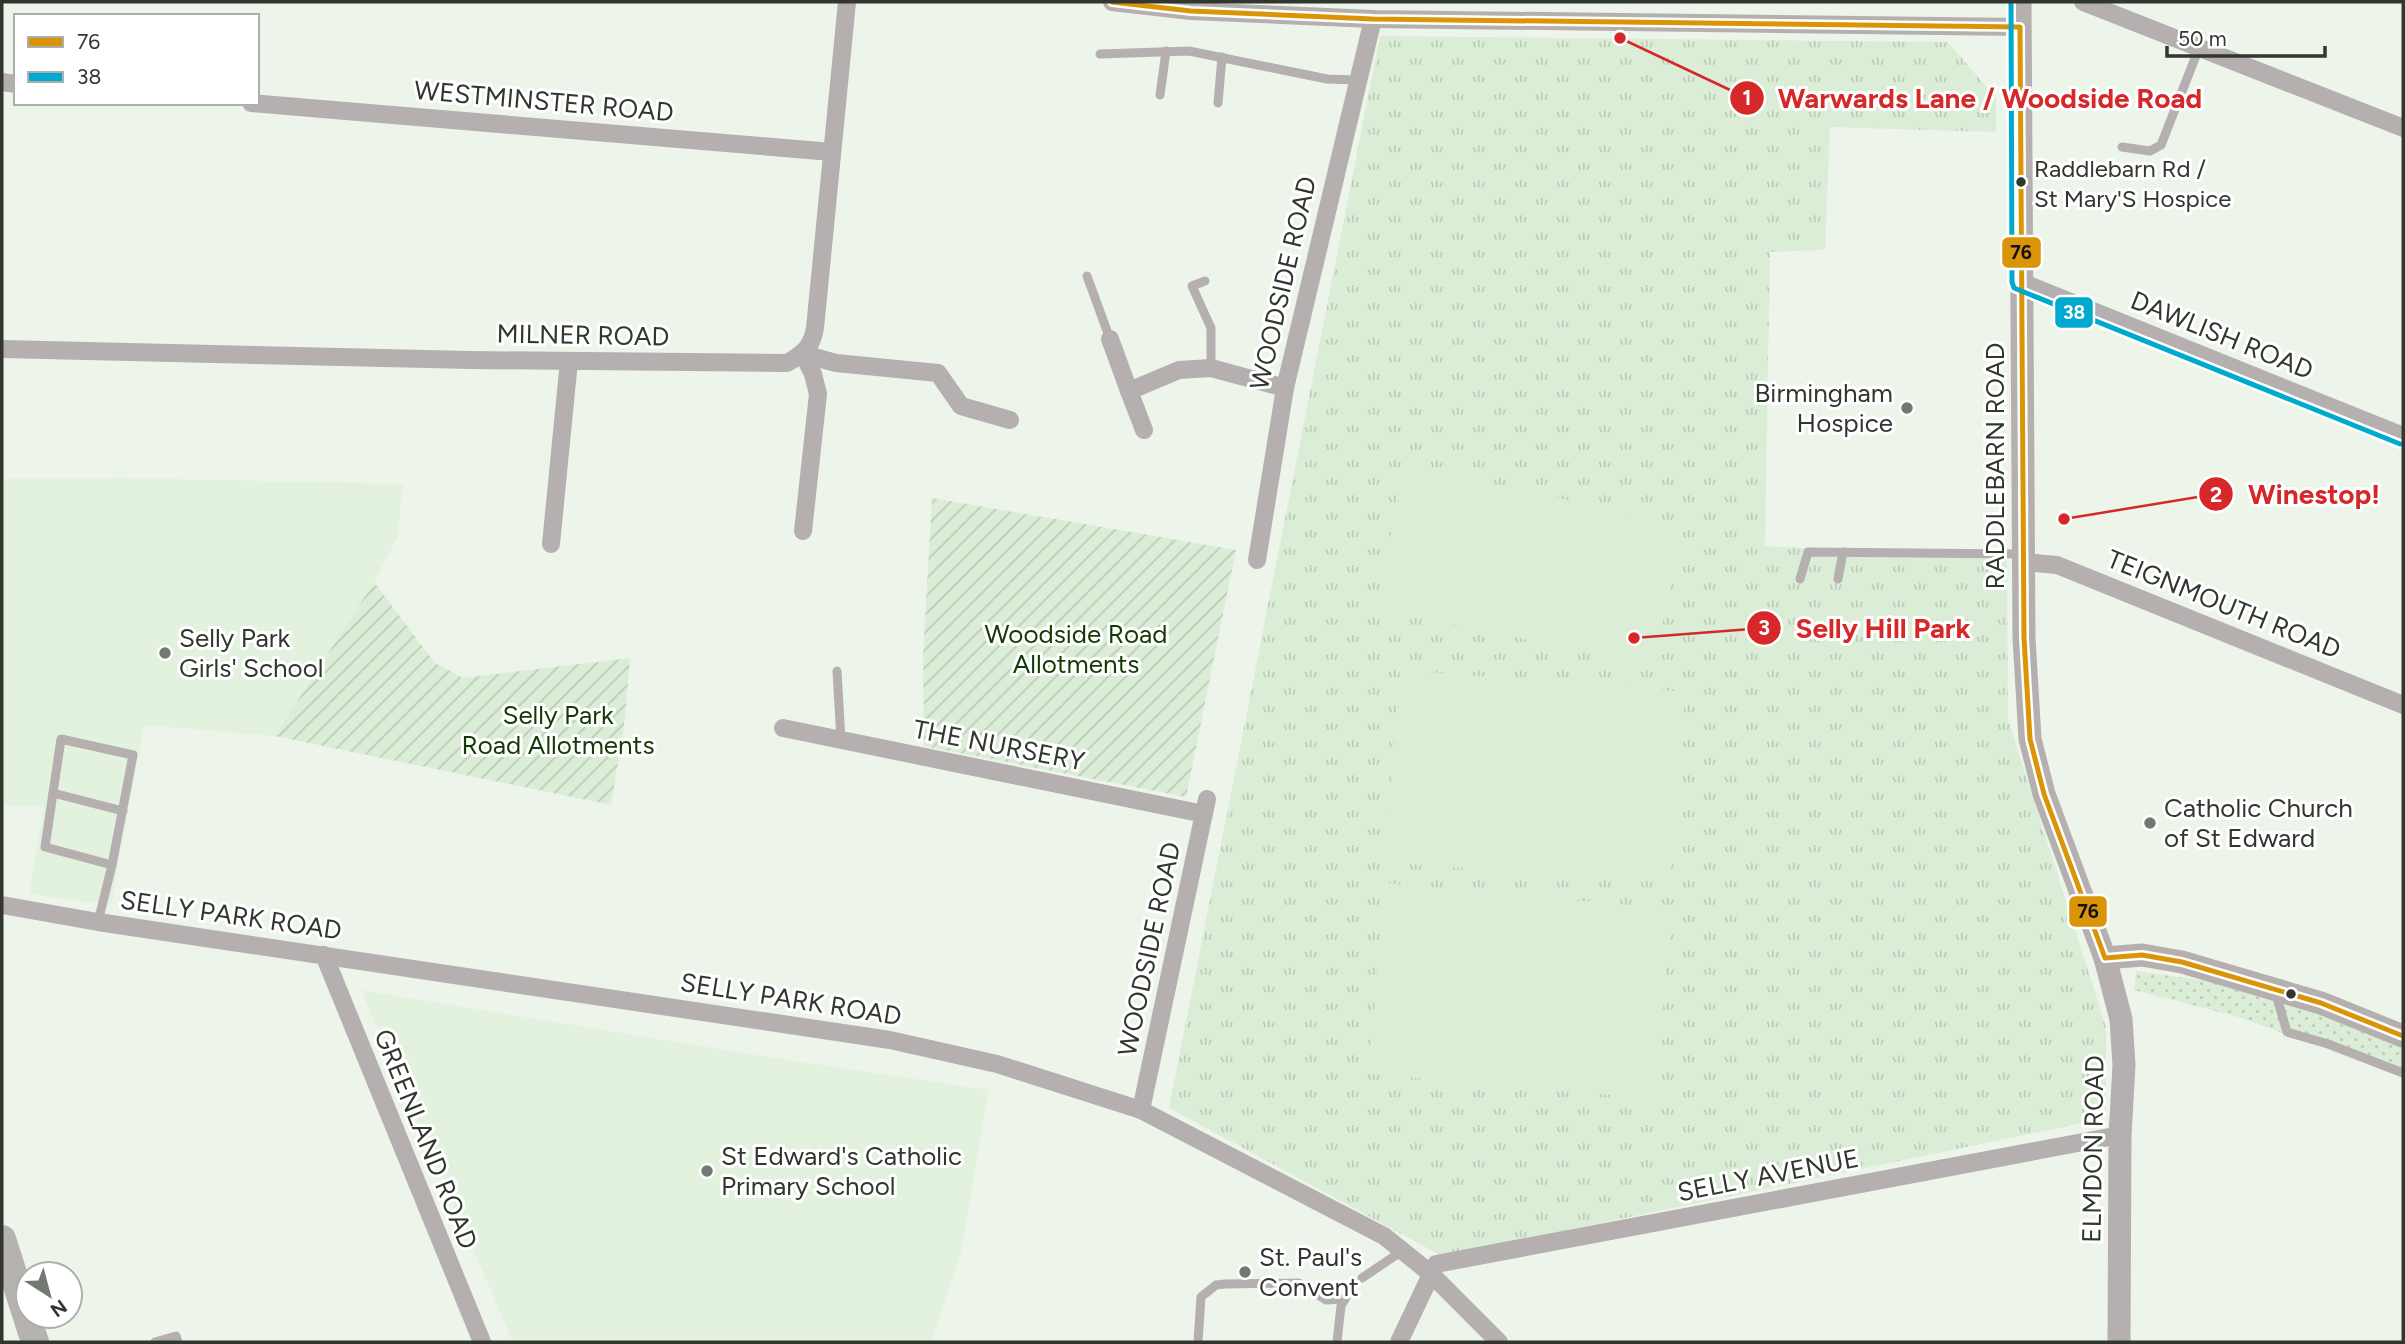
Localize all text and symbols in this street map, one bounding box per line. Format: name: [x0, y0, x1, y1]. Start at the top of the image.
legend: [14, 14, 259, 105]
scale bar: [2167, 14, 2324, 58]
text: 50 m: [2178, 26, 2227, 51]
text: 76: [77, 29, 100, 54]
text: 38: [77, 64, 101, 89]
callout: Warwards Lane / Woodside Road: [1729, 73, 2217, 122]
street label: WESTMINSTER ROAD: [413, 74, 675, 128]
text: Warwards Lane / Woodside Road: [1778, 81, 2202, 115]
text: 1: [1743, 85, 1751, 110]
place label: Raddlebarn Rd / St Mary'S Hospice: [2034, 154, 2231, 213]
street label: WOODSIDE ROAD: [1243, 173, 1323, 393]
marker: Raddlebarn Rd / St Mary'S Hospice: [2014, 175, 2028, 189]
line badge: 76: [2001, 236, 2042, 269]
text: 76: [2010, 241, 2032, 264]
street label: DAWLISH ROAD: [2126, 284, 2318, 386]
line badge: 38: [2054, 296, 2094, 329]
text: 38: [2063, 301, 2085, 324]
street label: MILNER ROAD: [496, 317, 670, 353]
street label: RADDLEBARN ROAD: [1979, 343, 2011, 589]
place label: Birmingham Hospice: [1754, 377, 1893, 439]
marker: Birmingham Hospice: [1899, 400, 1915, 416]
callout: Winestop!: [2199, 470, 2394, 519]
text: Winestop!: [2248, 477, 2380, 511]
text: 2: [2210, 482, 2222, 507]
street label: TEIGNMOUTH ROAD: [2102, 542, 2346, 666]
callout: Selly Hill Park: [1746, 604, 1984, 653]
text: Selly Hill Park: [1795, 611, 1971, 645]
text: 3: [1758, 615, 1770, 640]
park label: Woodside Road Allotments: [984, 618, 1168, 680]
place label: Selly Park Girls' School: [179, 622, 323, 684]
marker: Selly Park Girls' School: [157, 645, 173, 661]
park label: Selly Park Road Allotments: [462, 699, 655, 761]
street label: THE NURSERY: [911, 713, 1088, 777]
place label: Catholic Church of St Edward: [2164, 792, 2353, 854]
marker: Catholic Church of St Edward: [2142, 815, 2158, 831]
street label: WOODSIDE ROAD: [1111, 839, 1187, 1059]
street label: SELLY PARK ROAD: [118, 884, 344, 946]
line badge: 76: [2068, 895, 2108, 928]
text: 76: [2077, 900, 2099, 923]
street label: SELLY PARK ROAD: [678, 966, 904, 1032]
unlabelled marker: [2284, 987, 2298, 1001]
street label: GREENLAND ROAD: [367, 1024, 485, 1254]
street label: ELMDON ROAD: [2075, 1055, 2111, 1243]
place label: St Edward's Catholic Primary School: [721, 1140, 962, 1202]
street label: SELLY AVENUE: [1675, 1142, 1861, 1208]
marker: St Edward's Catholic Primary School: [699, 1163, 715, 1179]
place label: St. Paul's Convent: [1259, 1241, 1362, 1303]
north arrow: [14, 1260, 84, 1330]
marker: St. Paul's Convent: [1237, 1264, 1253, 1280]
text: N: [46, 1295, 71, 1322]

